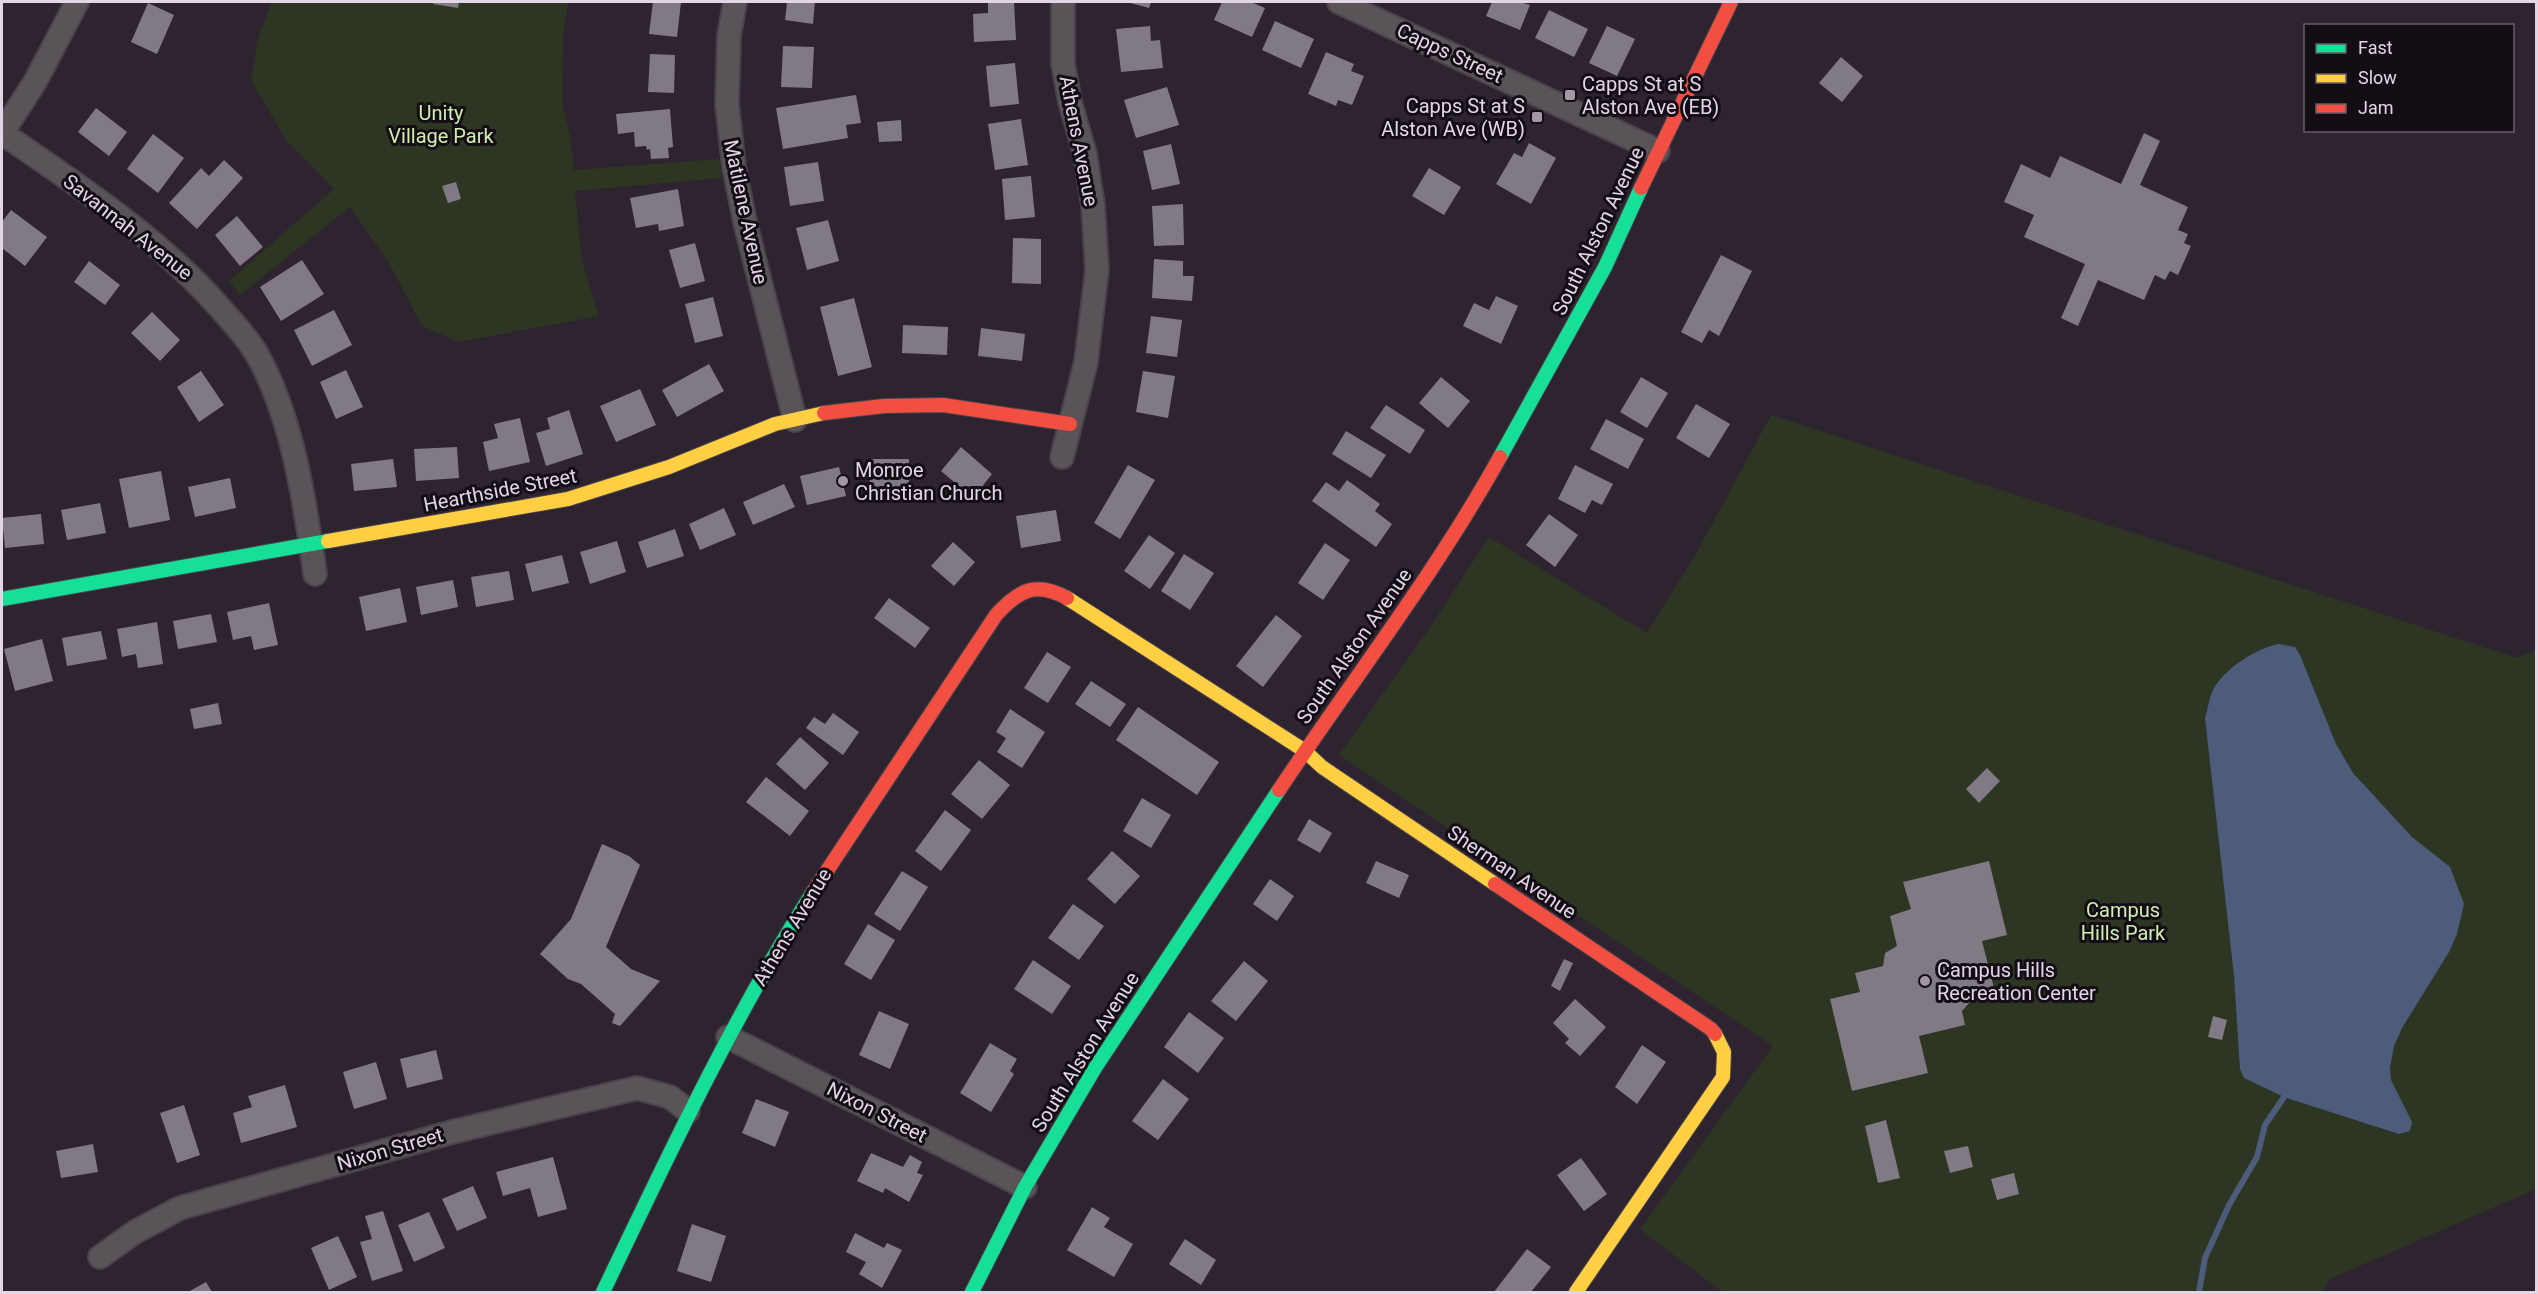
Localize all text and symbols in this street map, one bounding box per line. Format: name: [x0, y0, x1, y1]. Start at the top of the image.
street label: Capps Street: [1393, 18, 1507, 88]
legend: [2304, 24, 2514, 132]
text: Fast: [2358, 37, 2393, 58]
text: Slow: [2358, 67, 2397, 88]
place label: Capps St at S Alston Ave (EB): [1582, 72, 1719, 119]
street label: Athens Avenue: [1055, 74, 1103, 208]
marker: Capps St at S Alston Ave (EB): [1563, 88, 1577, 102]
place label: Capps St at S Alston Ave (WB): [1381, 94, 1525, 141]
text: Jam: [2358, 97, 2394, 118]
park label: Unity Village Park: [388, 101, 495, 148]
marker: Capps St at S Alston Ave (WB): [1530, 110, 1544, 124]
street label: Matilene Avenue: [719, 137, 773, 287]
street label: South Alston Avenue: [1547, 143, 1649, 319]
street label: Savannah Avenue: [59, 169, 197, 285]
place label: Monroe Christian Church: [855, 458, 1002, 505]
street label: Hearthside Street: [421, 463, 579, 517]
marker: Monroe Christian Church: [836, 474, 850, 488]
street label: South Alston Avenue: [1291, 564, 1417, 728]
street label: Sherman Avenue: [1443, 820, 1581, 924]
street label: Athens Avenue: [748, 864, 836, 990]
park label: Campus Hills Park: [2081, 898, 2166, 945]
place label: Campus Hills Recreation Center: [1937, 958, 2096, 1005]
street label: South Alston Avenue: [1026, 968, 1144, 1136]
marker: Campus Hills Recreation Center: [1918, 974, 1932, 988]
street label: Nixon Street: [823, 1077, 931, 1147]
street label: Nixon Street: [334, 1122, 446, 1176]

